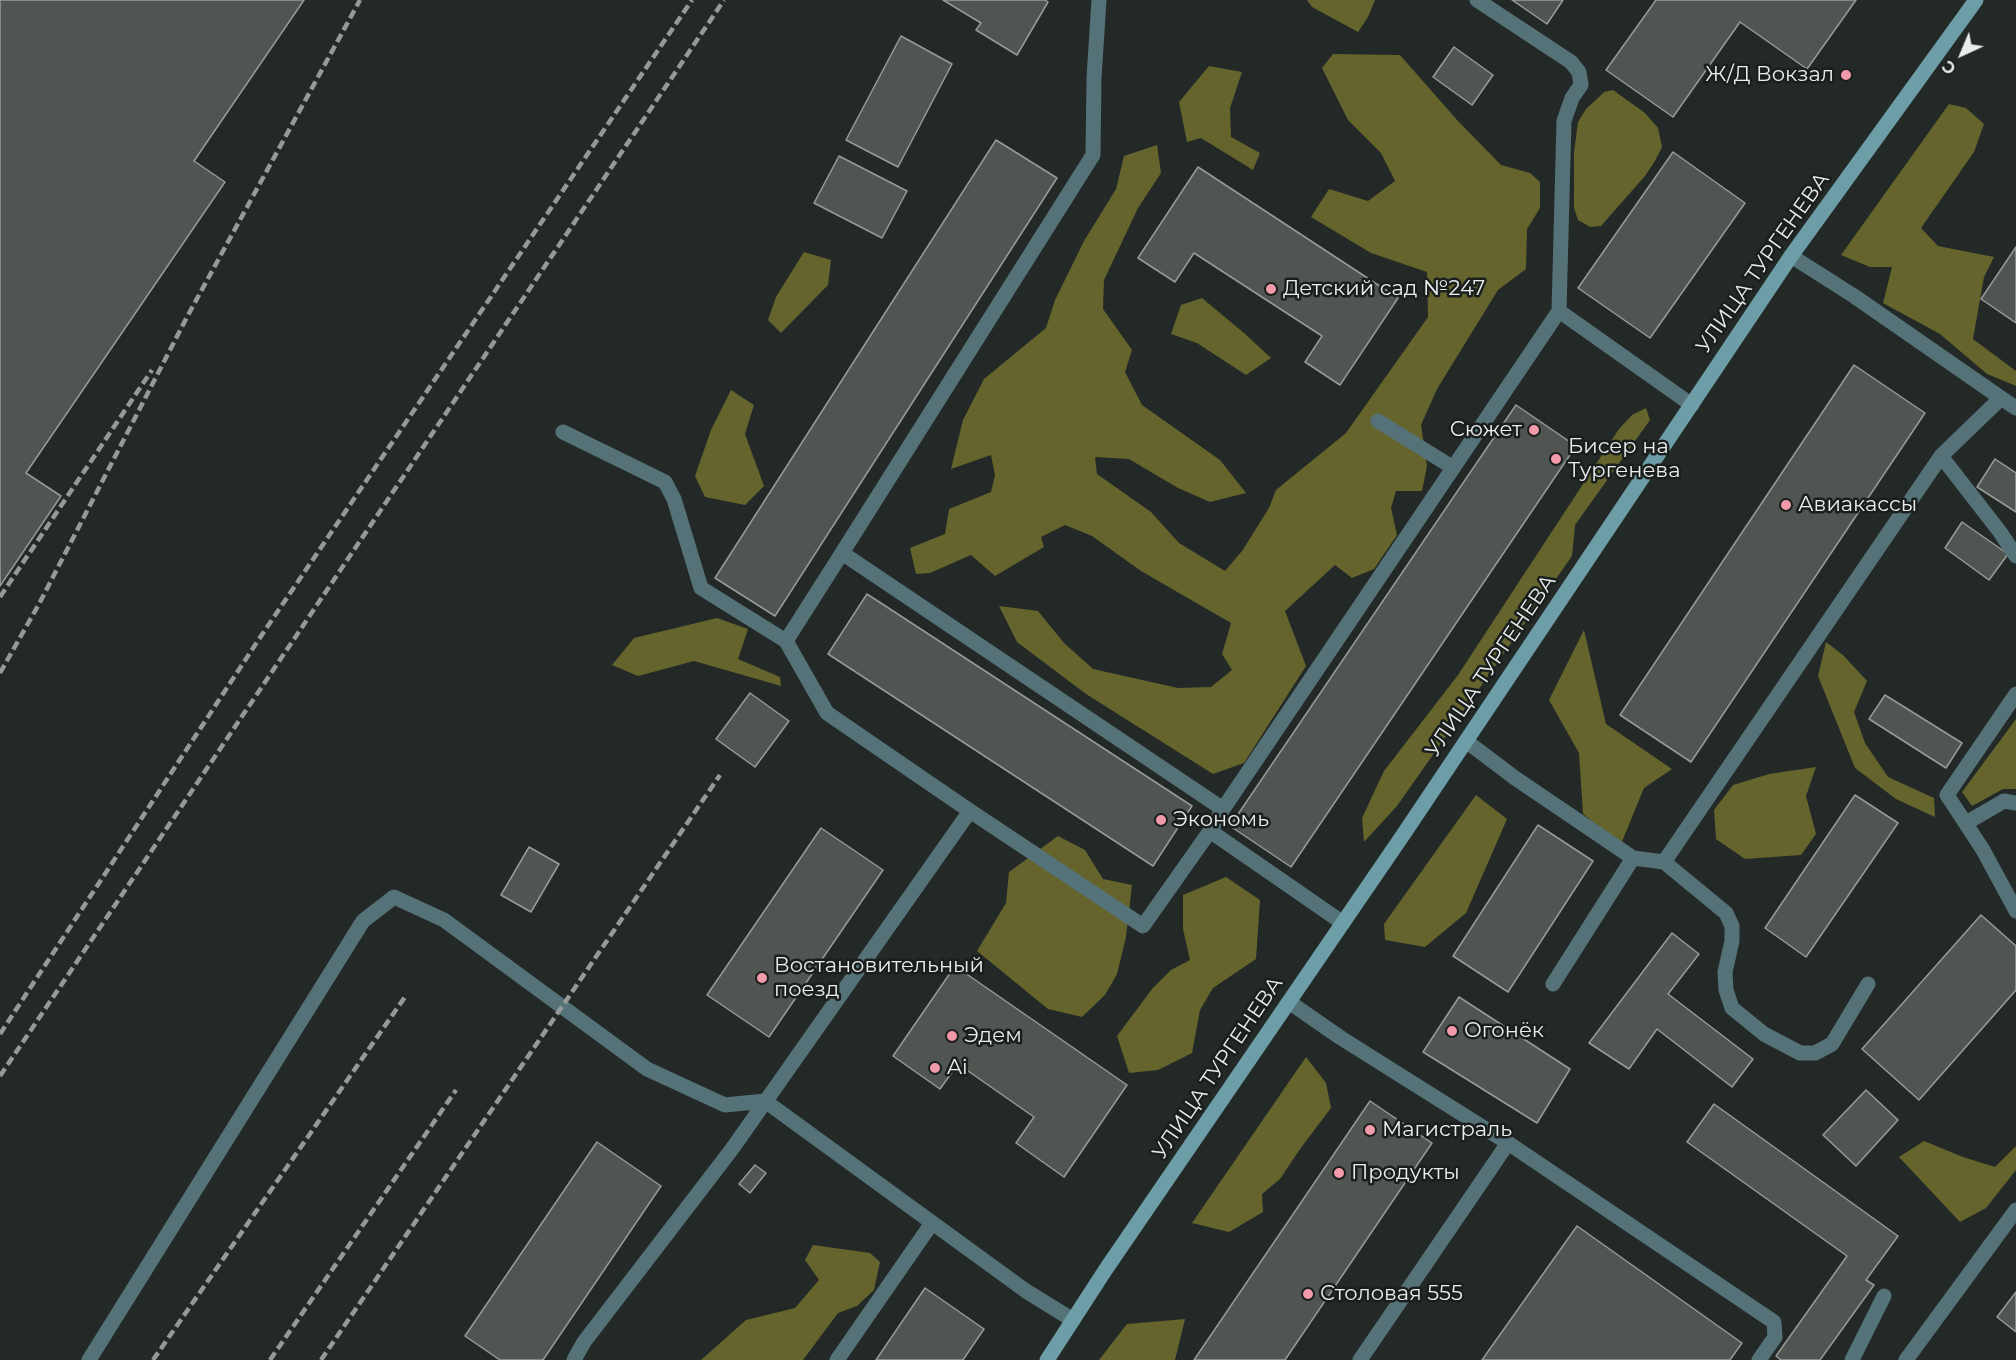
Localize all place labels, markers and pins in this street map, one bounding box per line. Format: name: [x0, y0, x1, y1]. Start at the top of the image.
place label: Ж/Д Вокзал: [1705, 62, 1834, 88]
marker: Ж/Д Вокзал: [1839, 68, 1853, 82]
place label: Детский сад №247: [1283, 276, 1485, 302]
marker: Детский сад №247: [1264, 282, 1278, 296]
place label: Сюжет: [1450, 417, 1522, 443]
marker: Сюжет: [1527, 423, 1541, 437]
place label: Бисер на Тургенева: [1568, 434, 1680, 484]
marker: Бисер на Тургенева: [1549, 452, 1563, 466]
place label: Авиакассы: [1798, 492, 1917, 518]
marker: Авиакассы: [1779, 498, 1793, 512]
place label: Экономь: [1173, 807, 1269, 833]
marker: Экономь: [1154, 813, 1168, 827]
place label: Востановительный поезд: [774, 953, 984, 1003]
marker: Востановительный поезд: [755, 971, 769, 985]
place label: Огонёк: [1464, 1018, 1544, 1044]
place label: Эдем: [964, 1023, 1022, 1049]
marker: Огонёк: [1445, 1024, 1459, 1038]
marker: Эдем: [945, 1029, 959, 1043]
place label: Ai: [947, 1055, 968, 1081]
marker: Ai: [928, 1061, 942, 1075]
place label: Магистраль: [1382, 1117, 1512, 1143]
marker: Магистраль: [1363, 1123, 1377, 1137]
place label: Продукты: [1351, 1160, 1460, 1186]
marker: Продукты: [1332, 1166, 1346, 1180]
place label: Столовая 555: [1320, 1281, 1463, 1307]
marker: Столовая 555: [1301, 1287, 1315, 1301]

